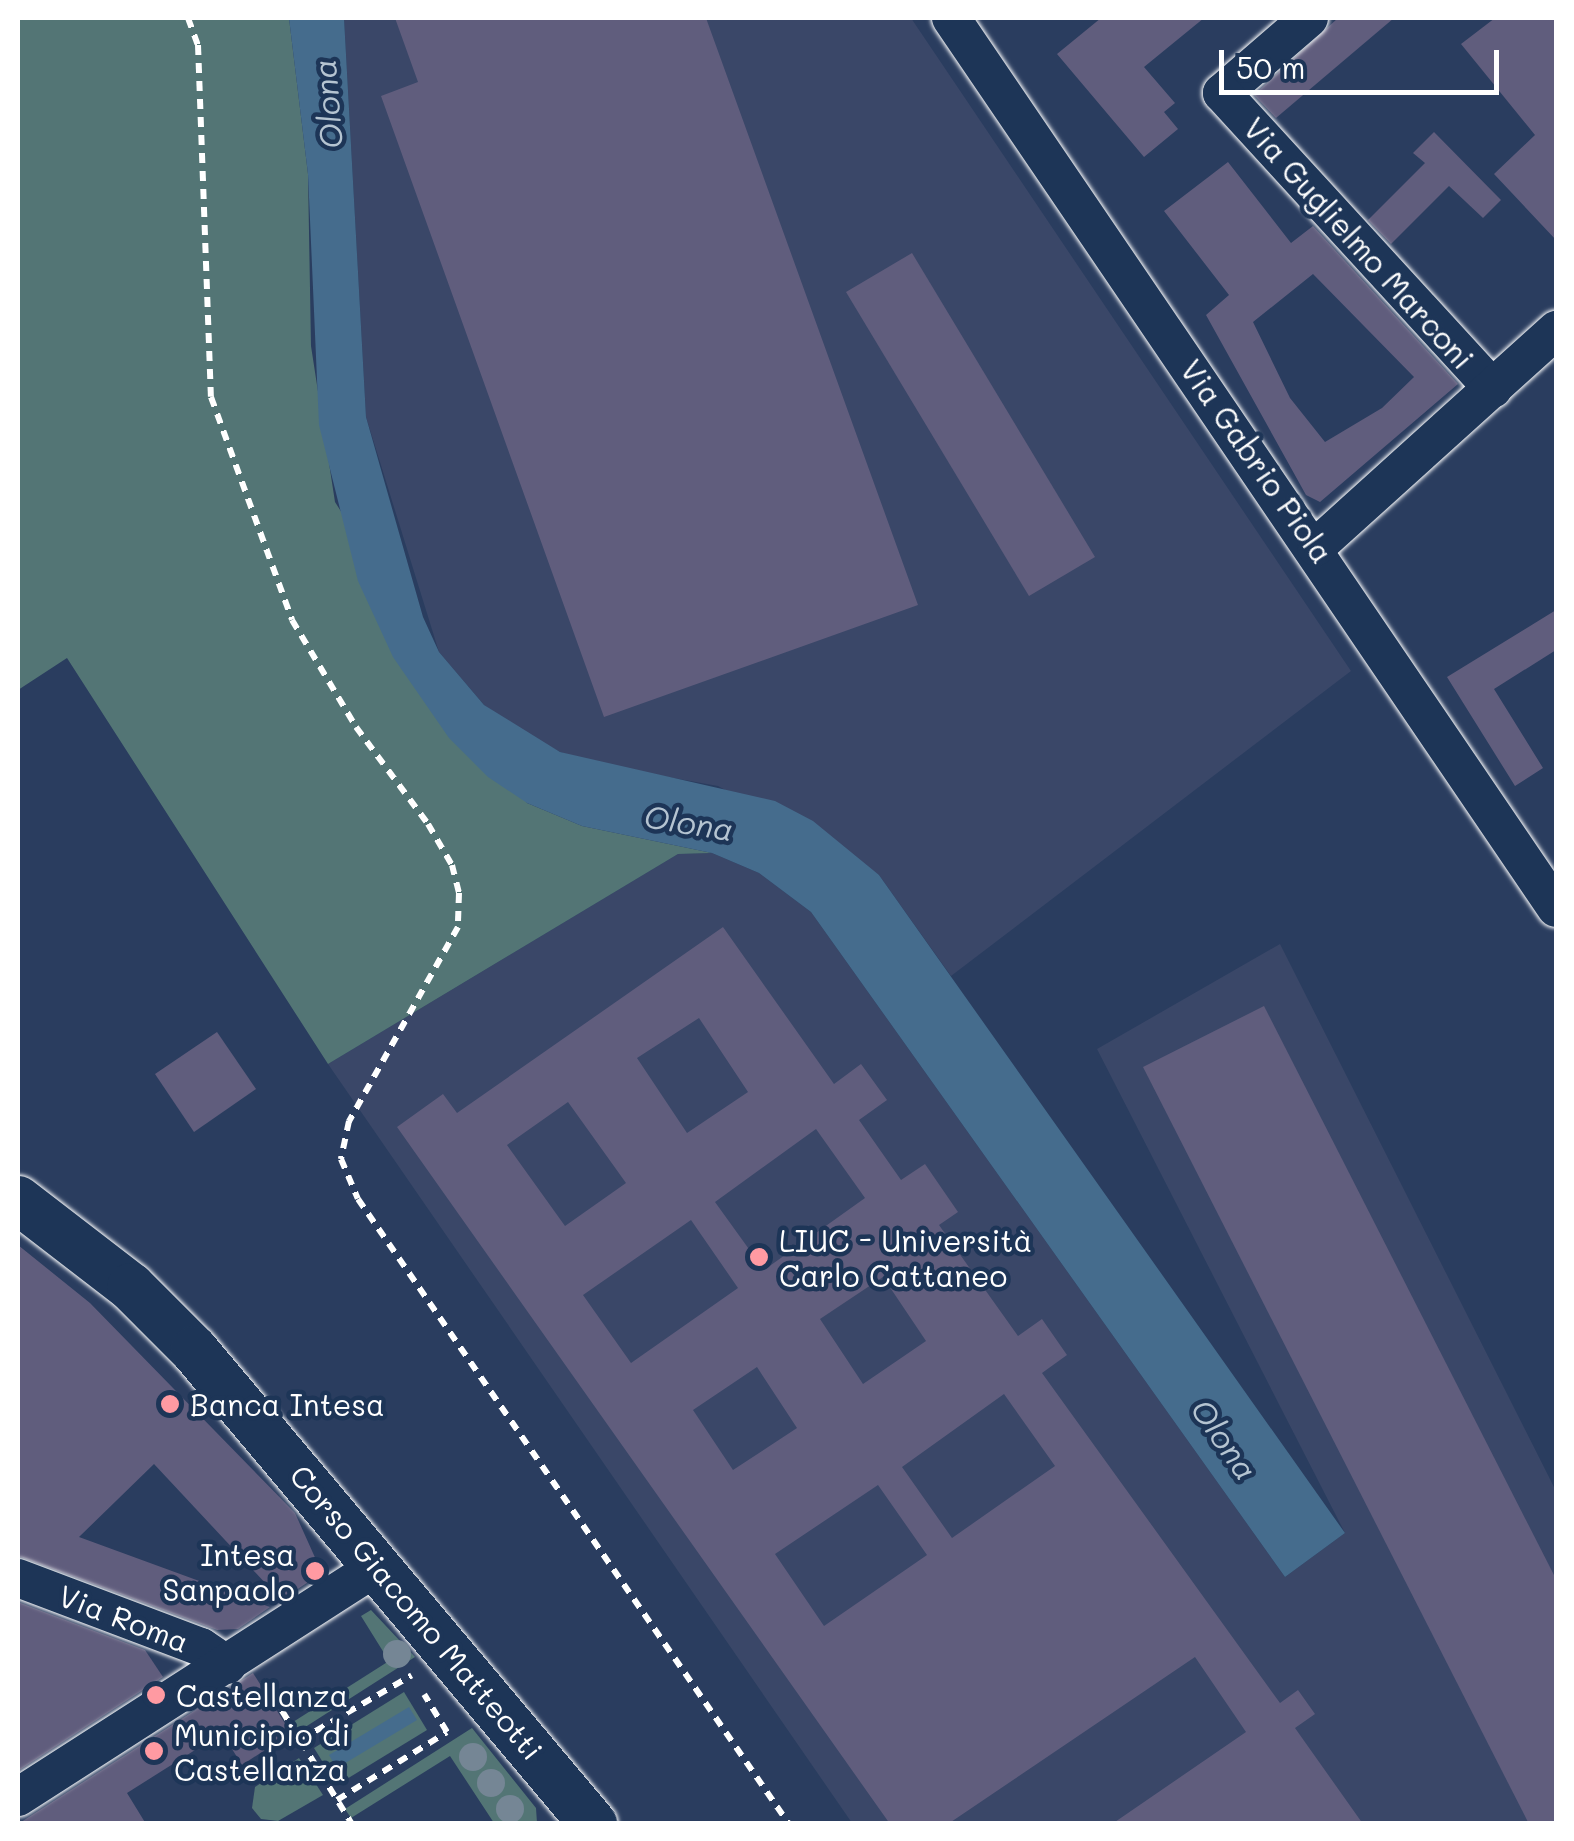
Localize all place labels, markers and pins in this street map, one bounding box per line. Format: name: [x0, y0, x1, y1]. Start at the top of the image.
place label: LIUC - Università Carlo Cattaneo: [779, 1222, 1032, 1292]
marker: LIUC - Università Carlo Cattaneo: [748, 1246, 770, 1268]
place label: Banca Intesa: [190, 1386, 385, 1422]
marker: Banca Intesa: [159, 1393, 181, 1415]
place label: Intesa Sanpaolo: [162, 1536, 295, 1606]
marker: Intesa Sanpaolo: [304, 1560, 326, 1582]
place label: Castellanza: [176, 1677, 348, 1713]
marker: Castellanza: [145, 1684, 167, 1706]
place label: Municipio di Castellanza: [174, 1716, 350, 1786]
marker: Municipio di Castellanza: [143, 1740, 165, 1762]

